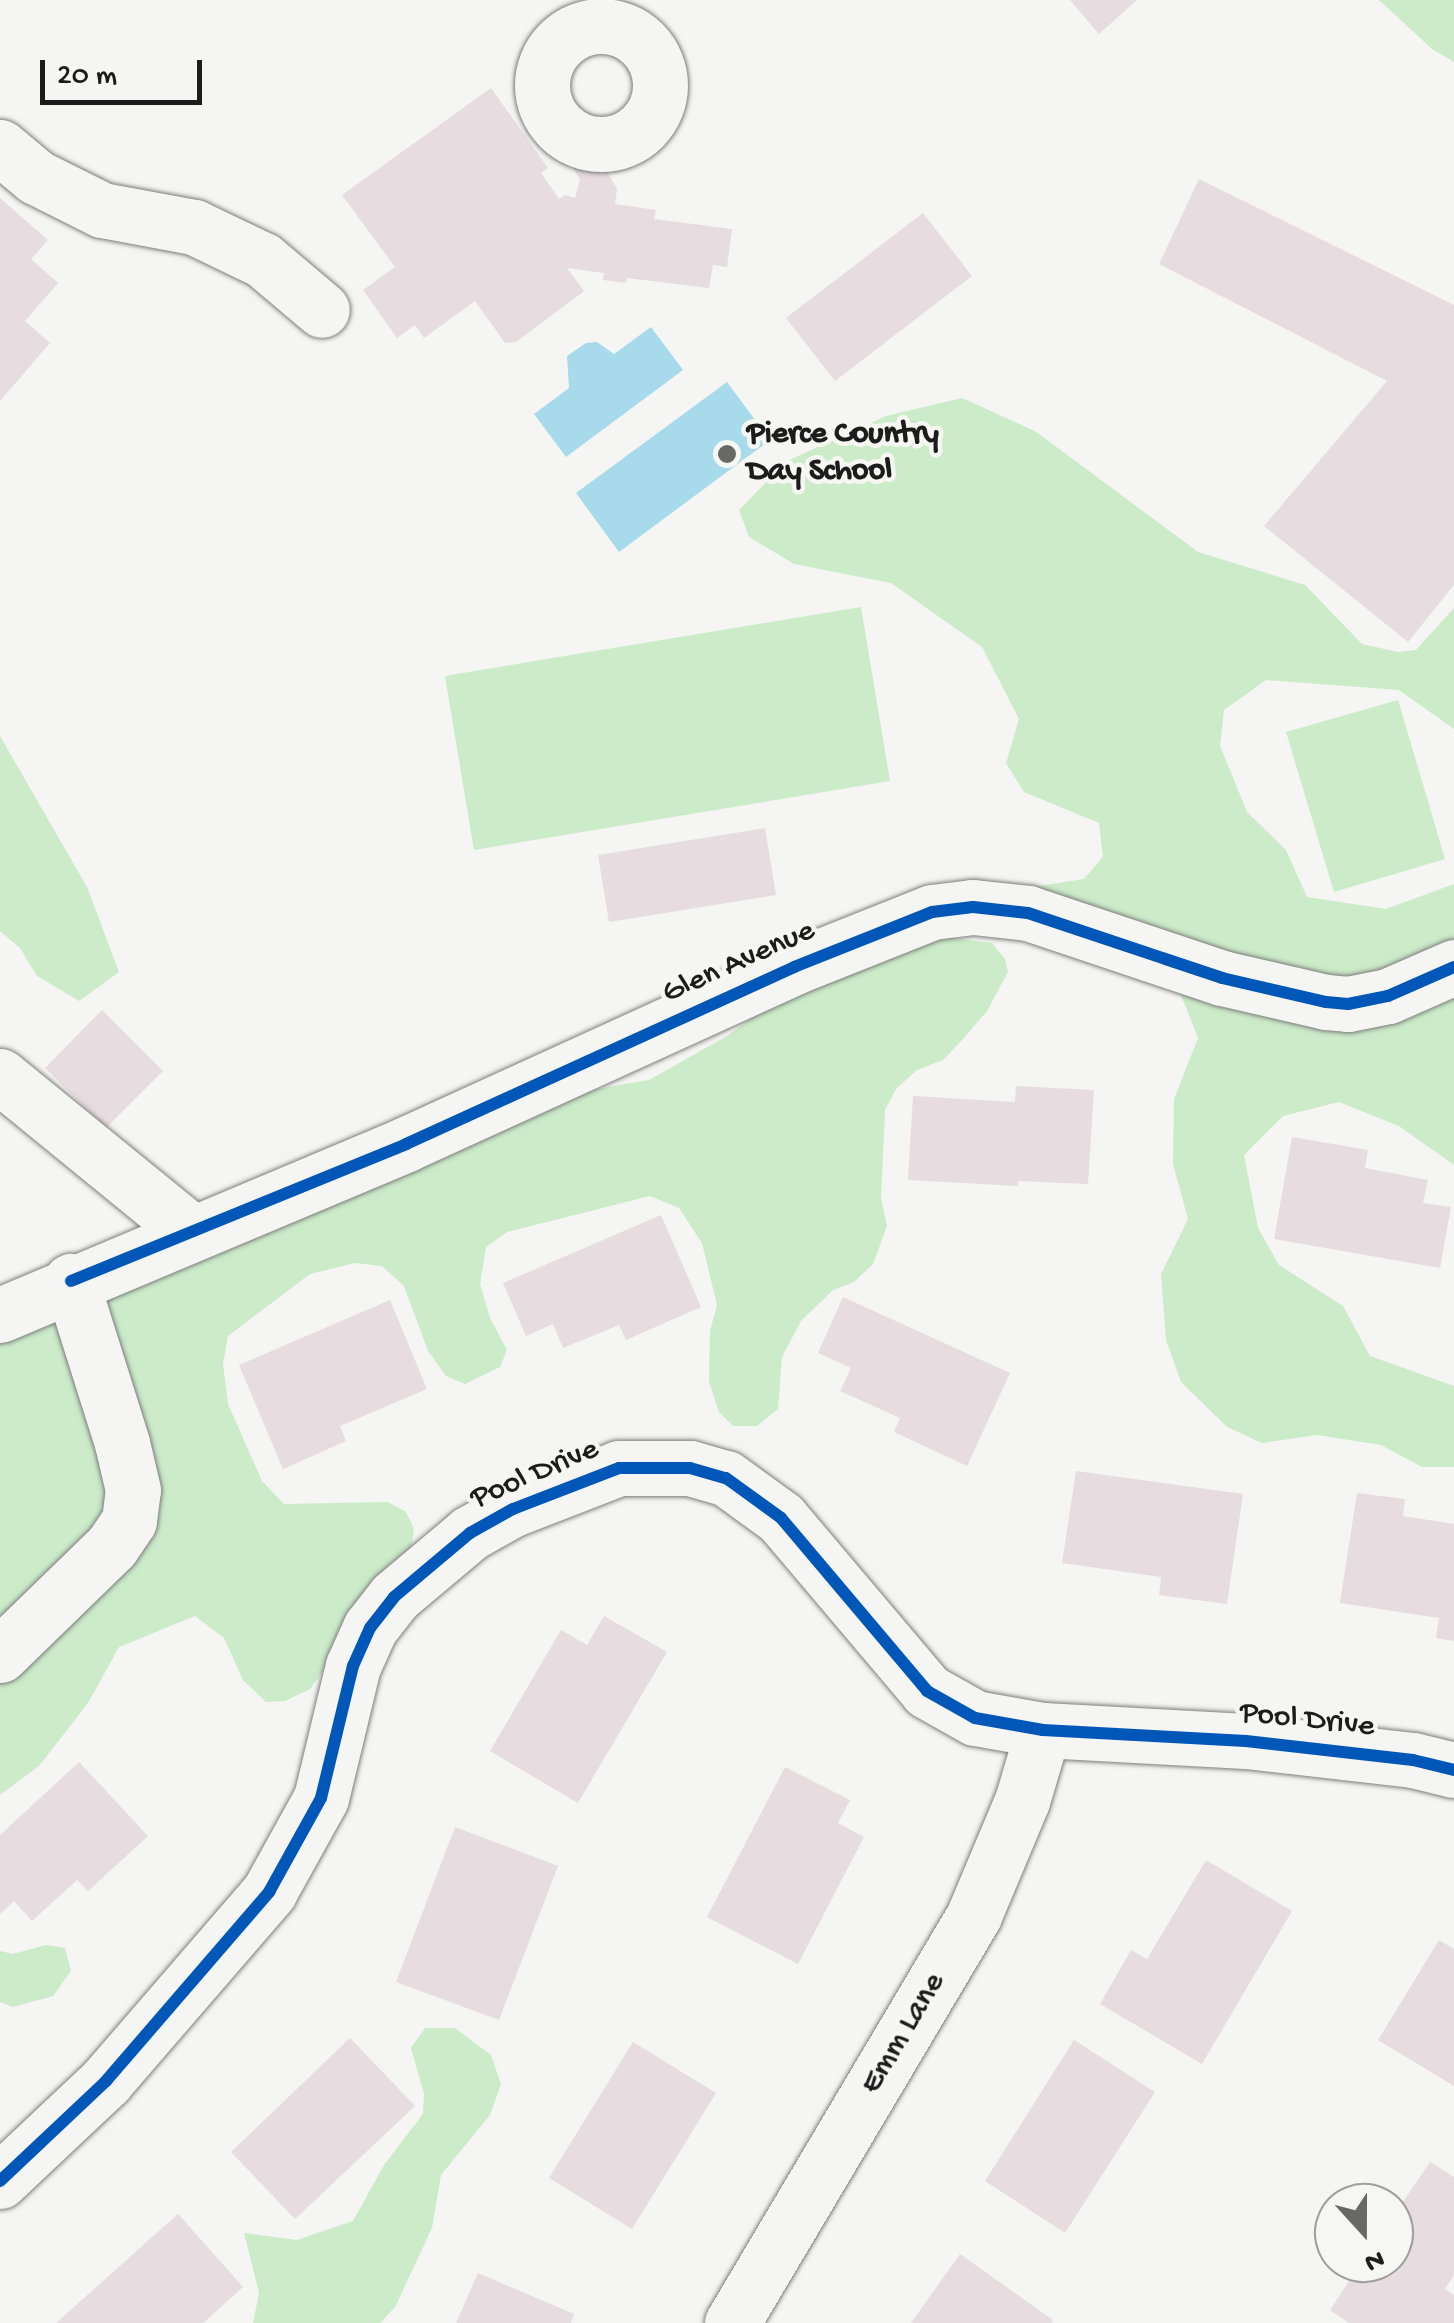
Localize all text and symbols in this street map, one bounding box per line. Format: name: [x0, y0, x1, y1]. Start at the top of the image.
scale bar: [45, 40, 208, 102]
text: 20 m: [57, 60, 117, 95]
place label: Pierce Country Day School: [747, 417, 939, 492]
marker: Pierce Country Day School: [716, 443, 738, 465]
street label: Glen Avenue: [657, 912, 821, 1014]
street label: Pool Drive: [465, 1431, 605, 1519]
street label: Pool Drive: [1238, 1695, 1376, 1747]
street label: Emm Lane: [853, 1967, 955, 2101]
north arrow: [1314, 2183, 1414, 2283]
text: N: [1360, 2241, 1389, 2278]

